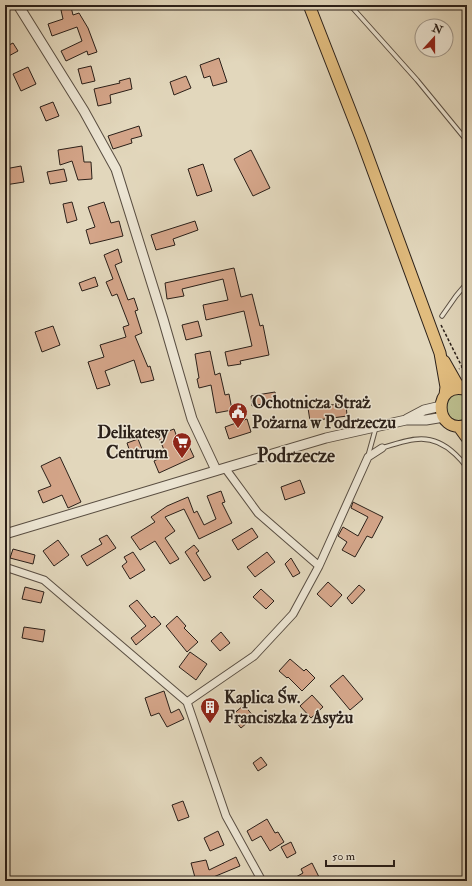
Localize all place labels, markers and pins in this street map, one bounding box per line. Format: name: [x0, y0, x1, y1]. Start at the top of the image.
place label: Ochotnicza Straż Pożarna w Podrzeczu: [252, 392, 396, 433]
public building icon: Ochotnicza Straż Pożarna w Podrzeczu: [227, 401, 249, 429]
place label: Delikatesy Centrum: [97, 422, 169, 463]
supermarket icon: Delikatesy Centrum: [171, 431, 193, 459]
place label: Kaplica Św. Franciszka z Asyżu: [224, 685, 353, 729]
building icon: Kaplica Św. Franciszka z Asyżu: [199, 696, 221, 724]

